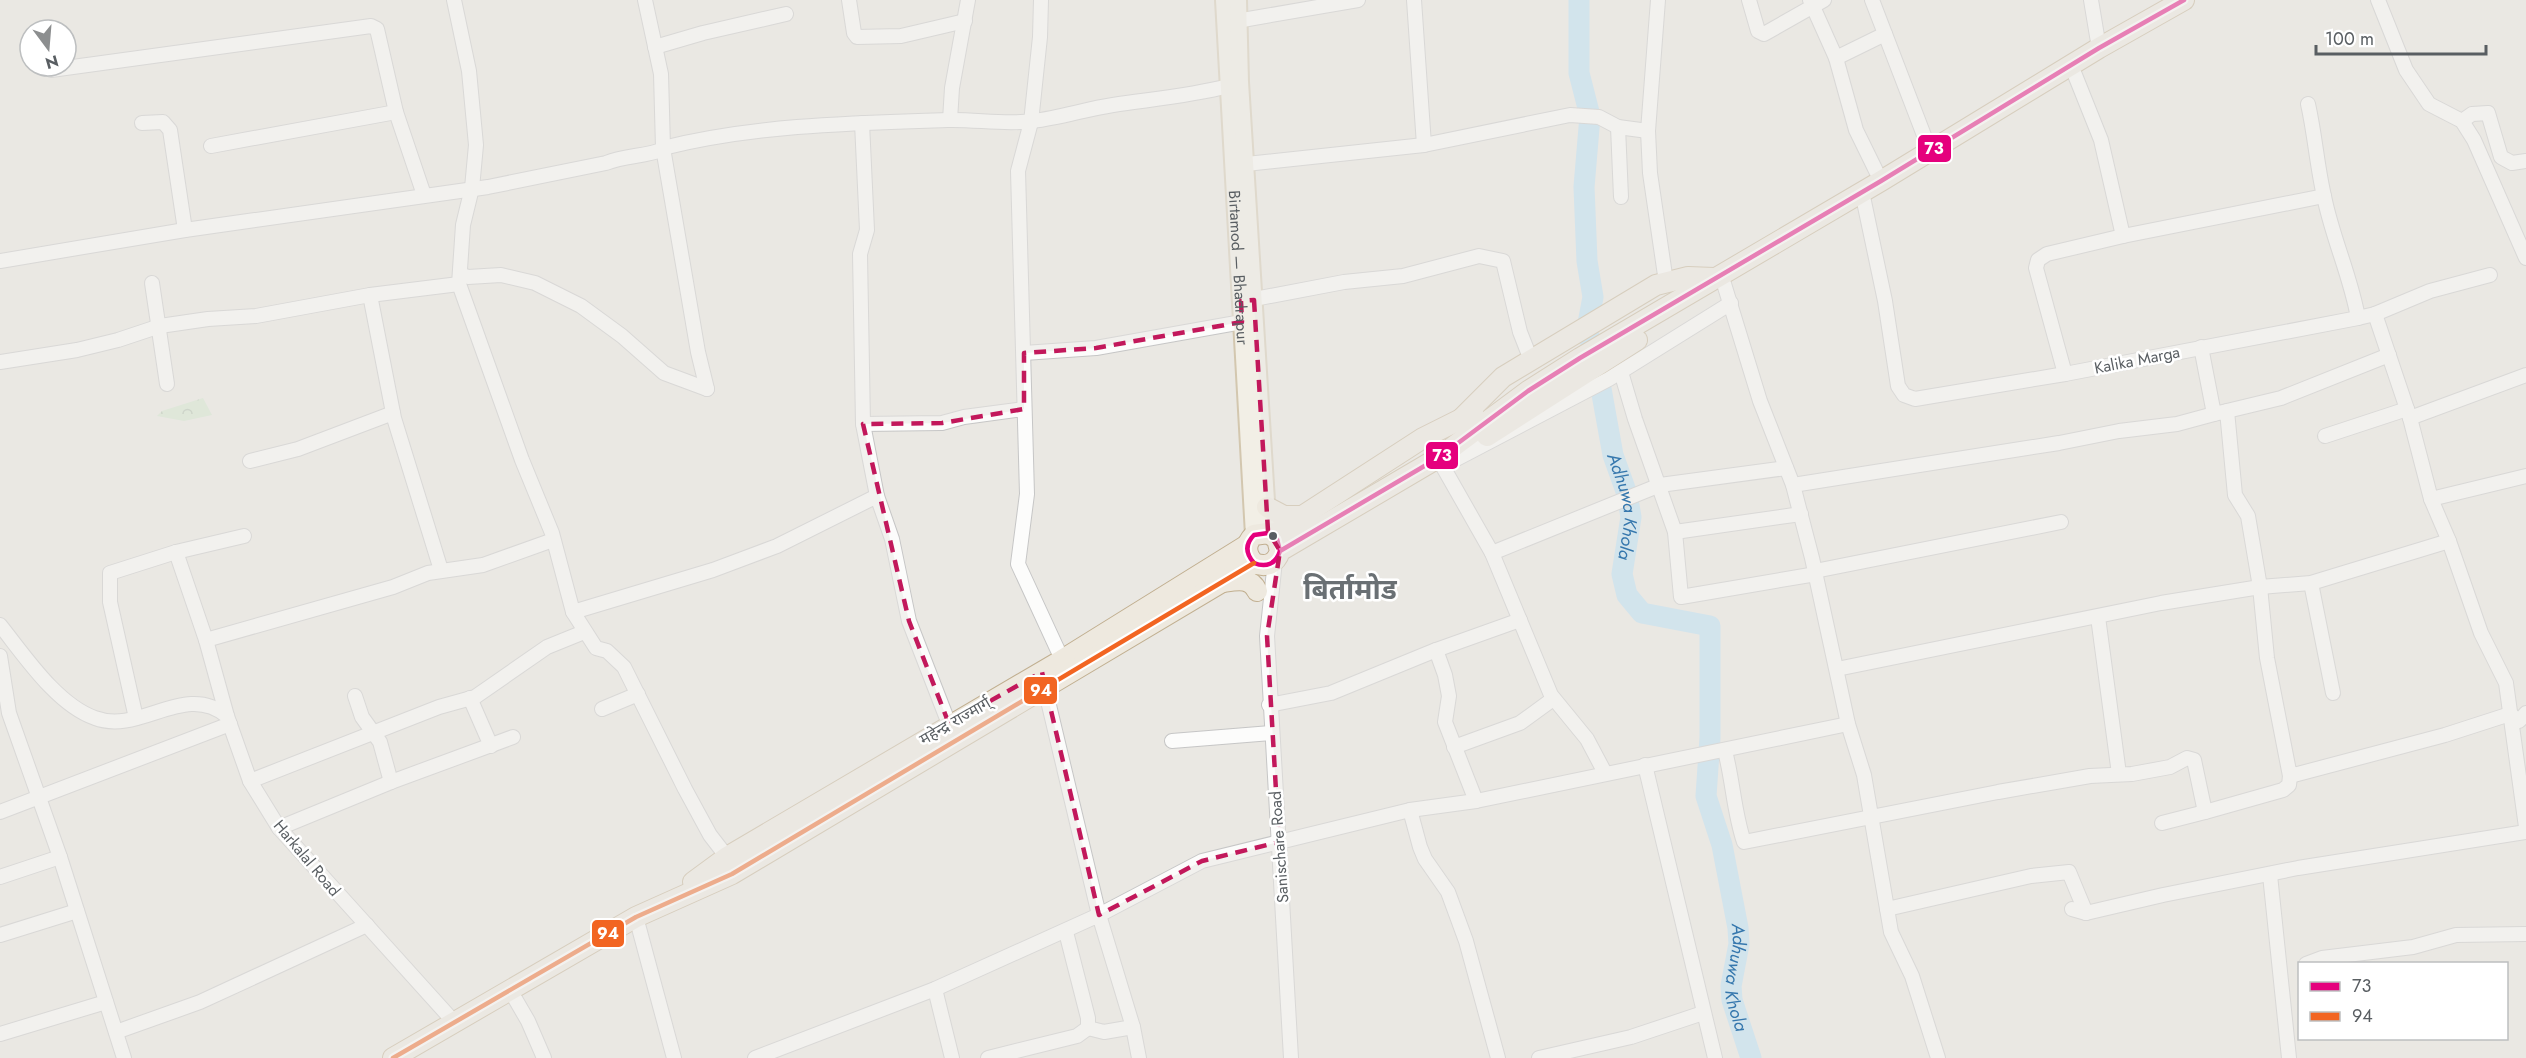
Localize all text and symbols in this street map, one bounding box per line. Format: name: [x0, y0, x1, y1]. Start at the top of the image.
north arrow: [18, 18, 78, 78]
scale bar: [2316, 18, 2486, 56]
text: 100 m: [2325, 26, 2374, 52]
text: N: [43, 49, 61, 75]
line badge: 73: [1917, 134, 1952, 163]
text: 73: [1924, 137, 1944, 160]
street label: Birtamod — Bhadrapur: [1223, 190, 1255, 346]
street label: Kalika Marga: [2092, 340, 2182, 380]
line badge: 73: [1425, 441, 1459, 470]
text: 73: [1432, 444, 1452, 467]
water label: Adhuwa Khola: [1600, 448, 1644, 562]
unlabelled marker: [1267, 530, 1279, 542]
district label: बिर्तामोड: [1303, 569, 1398, 610]
line badge: 94: [1023, 676, 1058, 705]
text: 94: [1030, 679, 1052, 702]
street label: महेन्द्र राज्मार्ग्: [915, 690, 997, 751]
street label: Sanischare Road: [1264, 790, 1294, 904]
street label: Harkalal Road: [268, 815, 346, 901]
line badge: 94: [591, 919, 625, 948]
text: 94: [597, 922, 619, 945]
water label: Adhuwa Khola: [1718, 922, 1755, 1035]
legend: [2298, 962, 2508, 1040]
text: 73: [2352, 973, 2371, 999]
text: 94: [2352, 1003, 2373, 1029]

